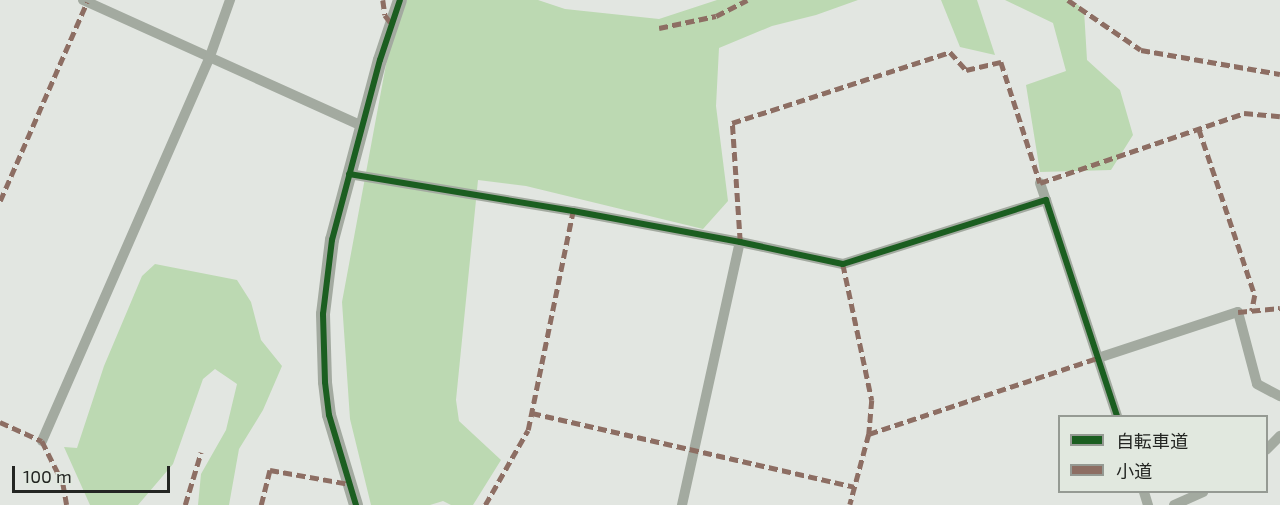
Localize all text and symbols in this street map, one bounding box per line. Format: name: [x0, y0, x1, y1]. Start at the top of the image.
legend: [1058, 415, 1268, 493]
text: 自転車道: [1116, 430, 1188, 452]
scale bar: [15, 454, 172, 492]
text: 小道: [1116, 460, 1152, 482]
text: 100 m: [23, 465, 72, 487]

